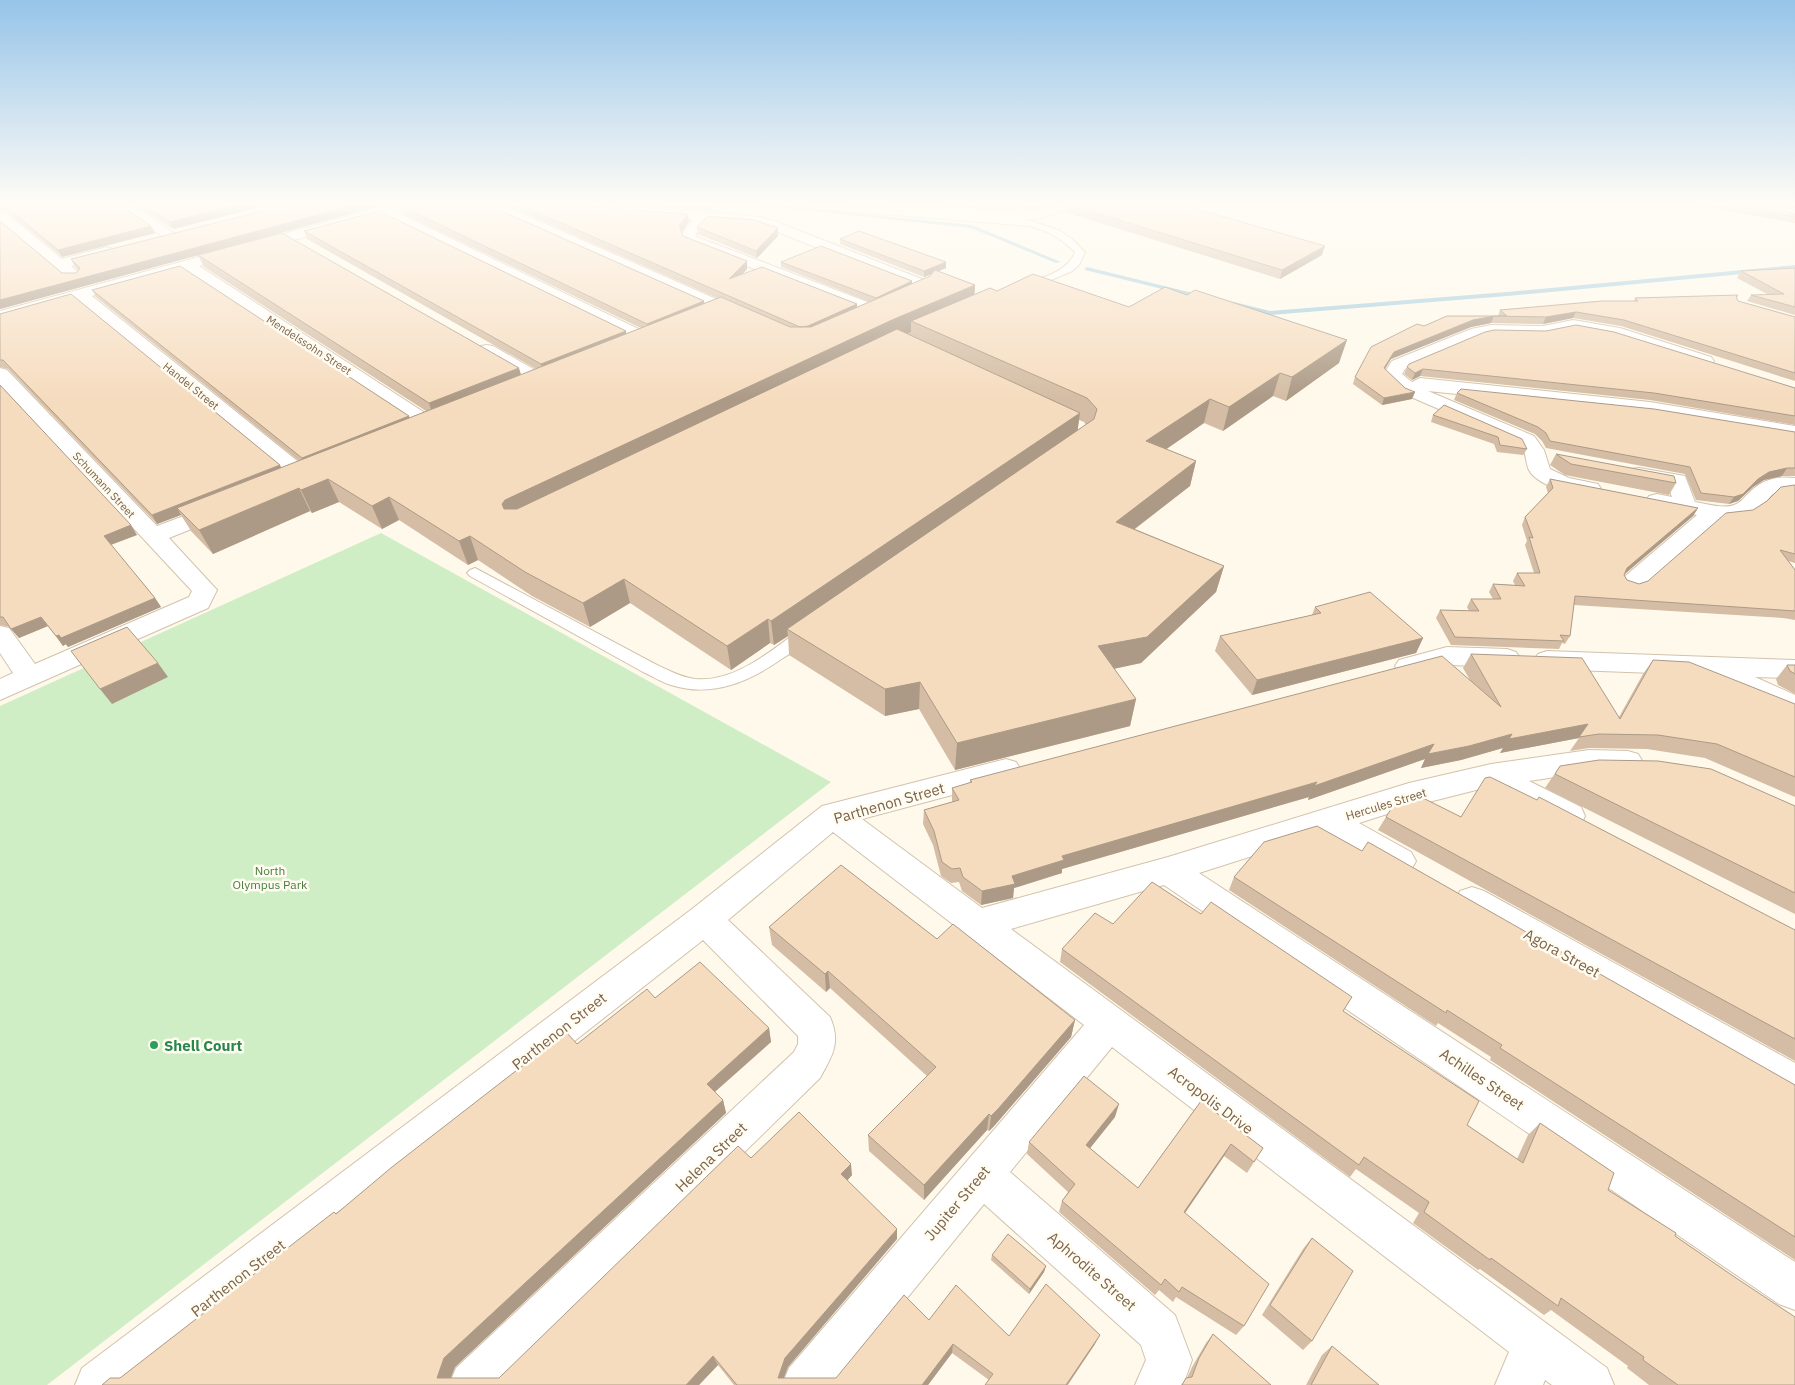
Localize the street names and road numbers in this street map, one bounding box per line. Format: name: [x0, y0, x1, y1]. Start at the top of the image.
street label: Mendelssohn Street: [264, 312, 354, 378]
street label: Handel Street: [160, 359, 222, 413]
street label: Schumann Street: [70, 449, 138, 521]
street label: Parthenon Street: [831, 778, 947, 828]
street label: Hercules Street: [1344, 785, 1428, 823]
street label: Agora Street: [1521, 924, 1603, 982]
street label: Parthenon Street: [508, 988, 610, 1074]
street label: Achilles Street: [1436, 1044, 1528, 1114]
street label: Acropolis Drive: [1165, 1062, 1257, 1138]
street label: Helena Street: [671, 1118, 751, 1196]
street label: Jupiter Street: [920, 1162, 994, 1244]
street label: Aphrodite Street: [1044, 1227, 1140, 1315]
street label: Parthenon Street: [187, 1235, 289, 1321]

